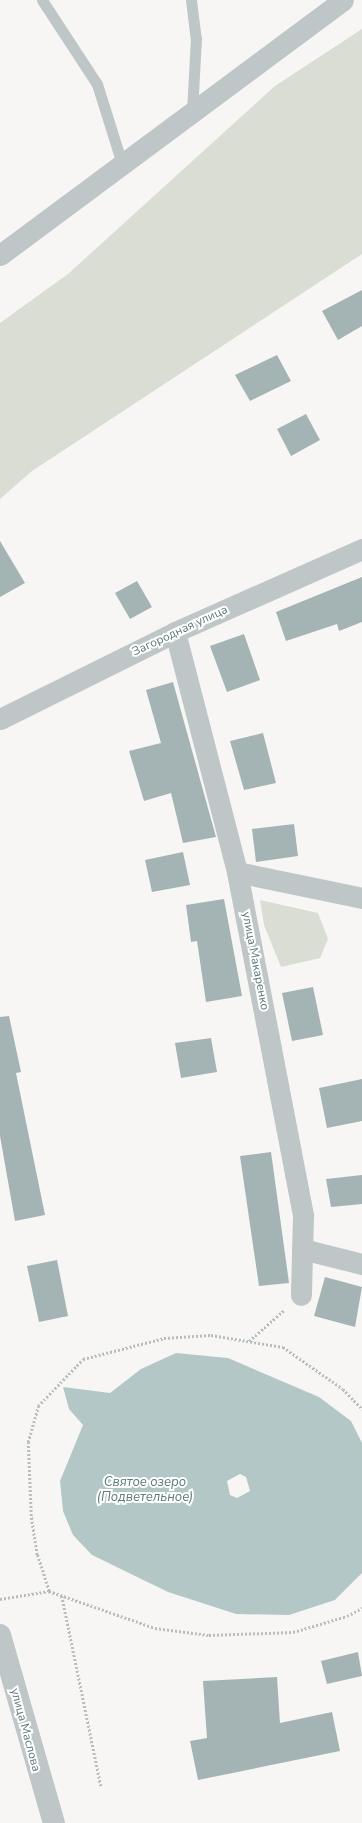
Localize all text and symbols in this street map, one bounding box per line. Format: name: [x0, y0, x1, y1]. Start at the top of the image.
street label: Загородная улица: [130, 603, 230, 659]
street label: улица Макаренко: [238, 911, 272, 1011]
water label: Святое озеро (Подветельное): [97, 1475, 193, 1506]
street label: улица Маслова: [7, 1687, 43, 1773]

